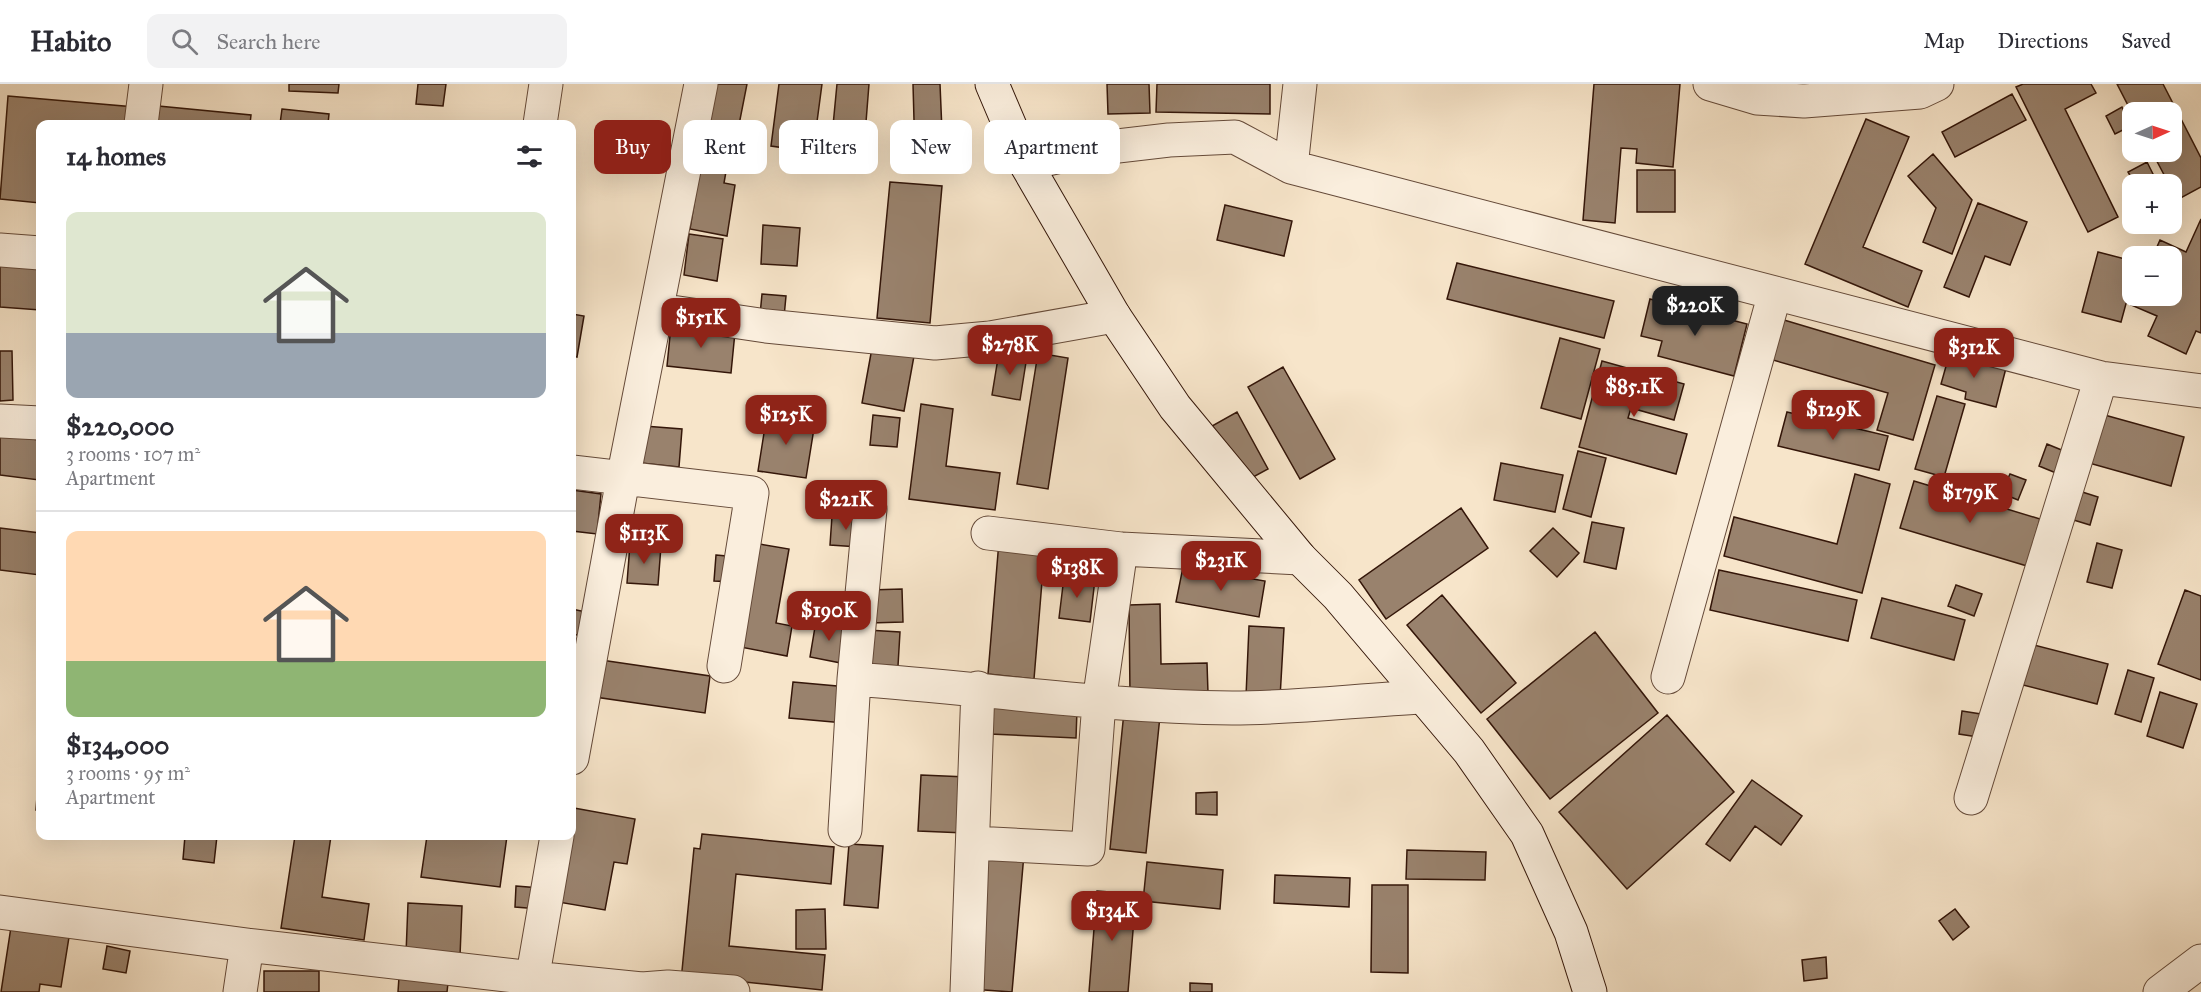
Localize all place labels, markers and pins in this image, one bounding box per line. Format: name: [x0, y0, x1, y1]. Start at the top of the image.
pin: $220K: [1653, 286, 1737, 337]
pin: $151K: [659, 298, 743, 349]
pin: $278K: [968, 325, 1052, 376]
pin: $312K: [1932, 328, 2016, 379]
pin: $85.1K: [1585, 367, 1683, 418]
pin: $129K: [1791, 390, 1875, 441]
pin: $125K: [744, 395, 828, 446]
pin: $179K: [1928, 473, 2012, 524]
pin: $221K: [804, 480, 888, 531]
pin: $113K: [602, 514, 686, 565]
pin: $231K: [1179, 541, 1263, 592]
pin: $138K: [1035, 548, 1119, 599]
pin: $190K: [787, 591, 871, 642]
pin: $134K: [1070, 891, 1154, 942]

